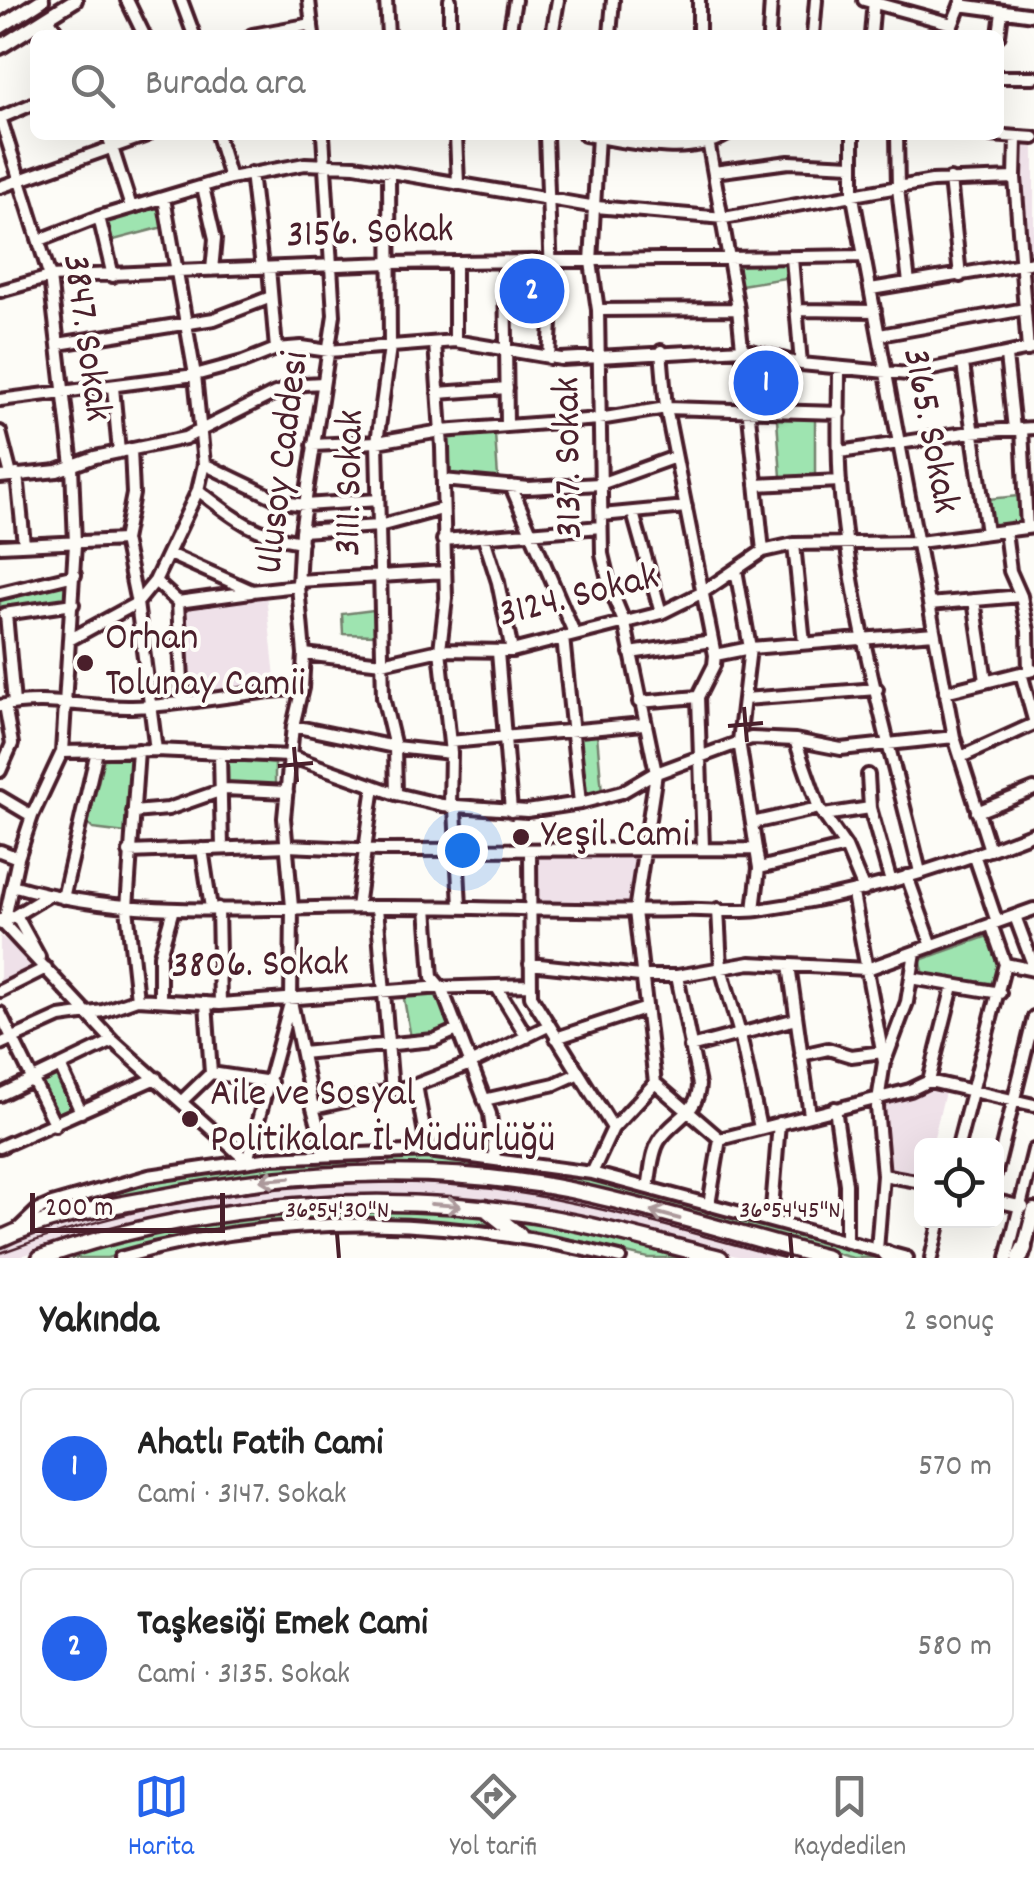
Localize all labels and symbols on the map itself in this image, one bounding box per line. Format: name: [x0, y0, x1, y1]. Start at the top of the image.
street label: 3156. Sokak: [285, 204, 455, 266]
street label: 3847. Sokak: [44, 251, 124, 425]
pin: 2: [500, 254, 564, 328]
street label: 3165. Sokak: [884, 343, 972, 519]
pin: 1: [734, 346, 798, 420]
street label: Ulusoy Caddesi: [243, 348, 327, 578]
street label: 3137. Sokak: [541, 376, 601, 540]
street label: 3111. Sokak: [322, 409, 382, 557]
street label: 3124. Sokak: [493, 551, 665, 645]
place label: Orhan Tolunay Camii: [105, 612, 305, 715]
marker: Orhan Tolunay Camii: [74, 652, 96, 674]
place label: Yeşil Cami: [541, 809, 690, 866]
your location: [437, 825, 488, 876]
marker: Yeşil Cami: [510, 826, 532, 848]
street label: 3806. Sokak: [171, 937, 349, 997]
place label: Aile ve Sosyal Politikalar İl Müdürlüğü: [210, 1068, 555, 1171]
marker: Aile ve Sosyal Politikalar İl Müdürlüğü: [179, 1108, 201, 1130]
one-way arrow: [259, 1169, 291, 1188]
scale bar: [30, 1188, 225, 1232]
text: 36°54'30"N: [285, 1194, 389, 1230]
text: 36°54'45"N: [739, 1194, 841, 1230]
one-way arrow: [430, 1196, 462, 1215]
one-way arrow: [650, 1205, 681, 1224]

